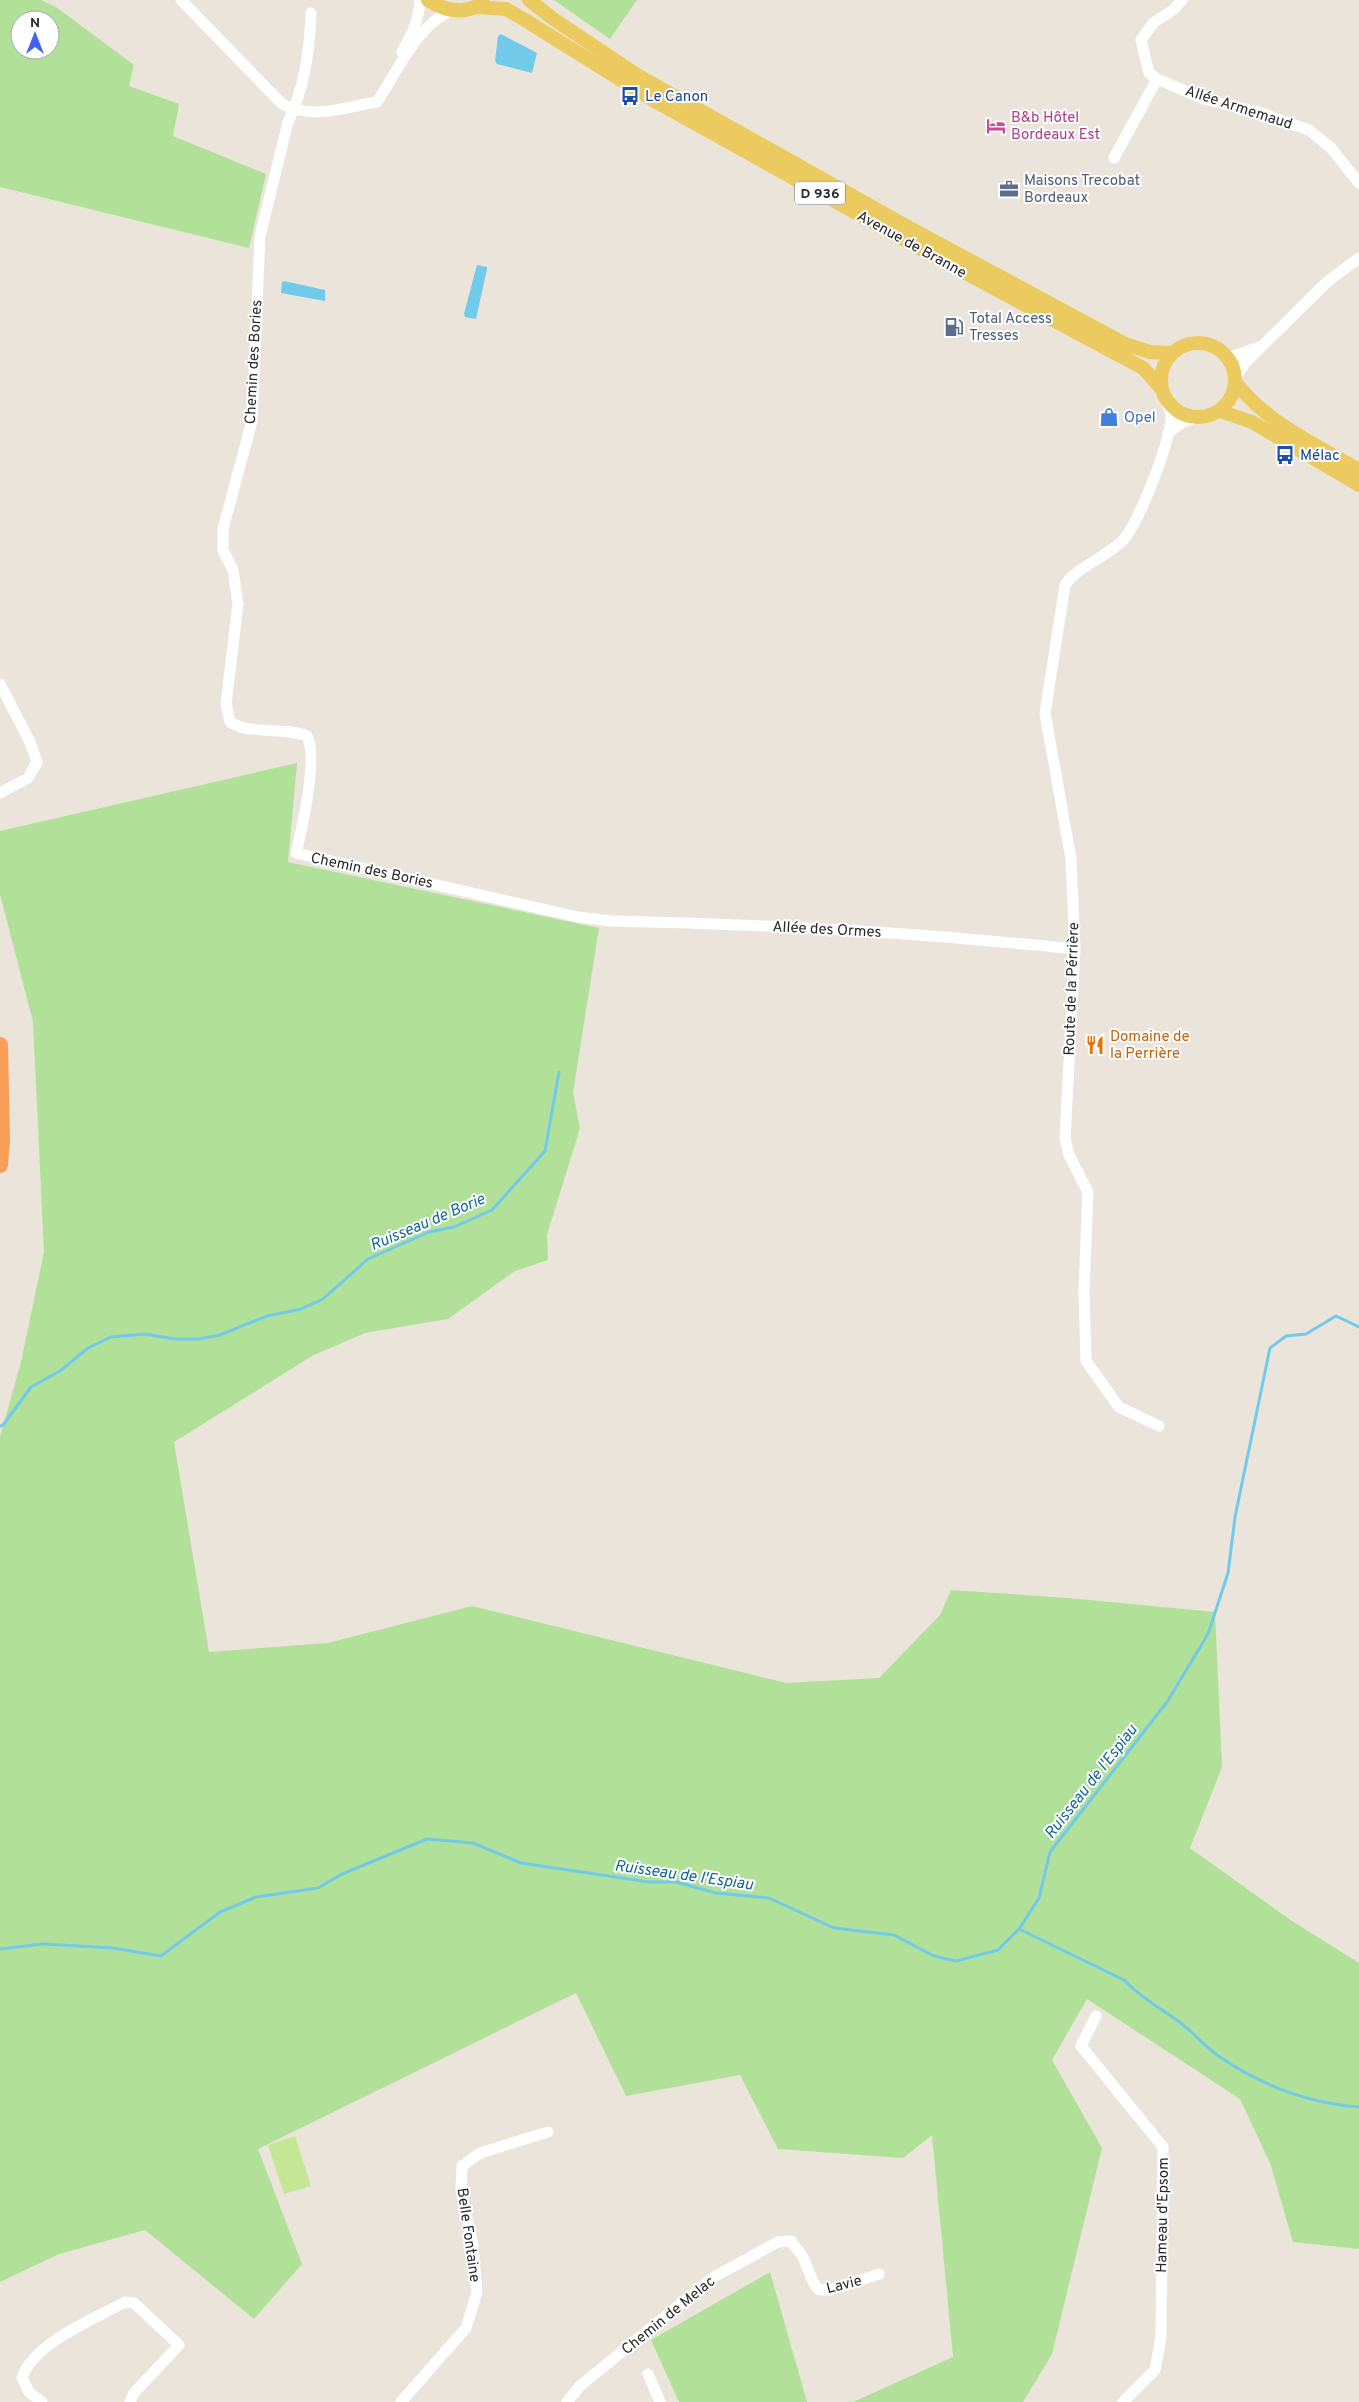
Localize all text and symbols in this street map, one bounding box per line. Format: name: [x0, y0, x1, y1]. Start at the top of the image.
north arrow: [10, 10, 60, 60]
text: N: [30, 15, 40, 32]
street label: Allée Armemaud: [1182, 82, 1295, 135]
bus stop icon: Le Canon: [619, 85, 641, 107]
place label: Le Canon: [645, 88, 708, 107]
place label: B&b Hôtel Bordeaux Est: [1011, 109, 1100, 145]
hotel icon: B&b Hôtel Bordeaux Est: [985, 115, 1007, 137]
place label: Maisons Trecobat Bordeaux: [1024, 172, 1140, 208]
office icon: Maisons Trecobat Bordeaux: [998, 178, 1020, 200]
road number: D 936: [795, 182, 845, 204]
street label: Avenue de Branne: [853, 207, 969, 283]
street label: Chemin des Bories: [242, 299, 267, 425]
place label: Total Access Tresses: [969, 310, 1052, 346]
fuel station icon: Total Access Tresses: [943, 316, 965, 338]
shop icon: Opel: [1098, 406, 1120, 428]
place label: Opel: [1124, 409, 1156, 428]
bus stop icon: Mélac: [1274, 444, 1296, 466]
place label: Mélac: [1300, 447, 1340, 466]
street label: Chemin des Bories: [309, 849, 435, 894]
street label: Allée des Ormes: [772, 918, 882, 943]
street label: Route de la Pérrière: [1061, 922, 1084, 1056]
place label: Domaine de la Perrière: [1110, 1028, 1190, 1064]
restaurant icon: Domaine de la Perrière: [1084, 1034, 1106, 1056]
water label: Ruisseau de Borie: [367, 1189, 489, 1256]
water label: Ruisseau de l'Espiau: [1041, 1721, 1143, 1843]
water label: Ruisseau de l'Espiau: [613, 1856, 755, 1896]
street label: Hameau d'Epsom: [1153, 2157, 1174, 2273]
street label: Belle Fontaine: [451, 2187, 484, 2284]
street label: Lavie: [825, 2272, 864, 2299]
street label: Chemin de Melac: [618, 2273, 720, 2360]

